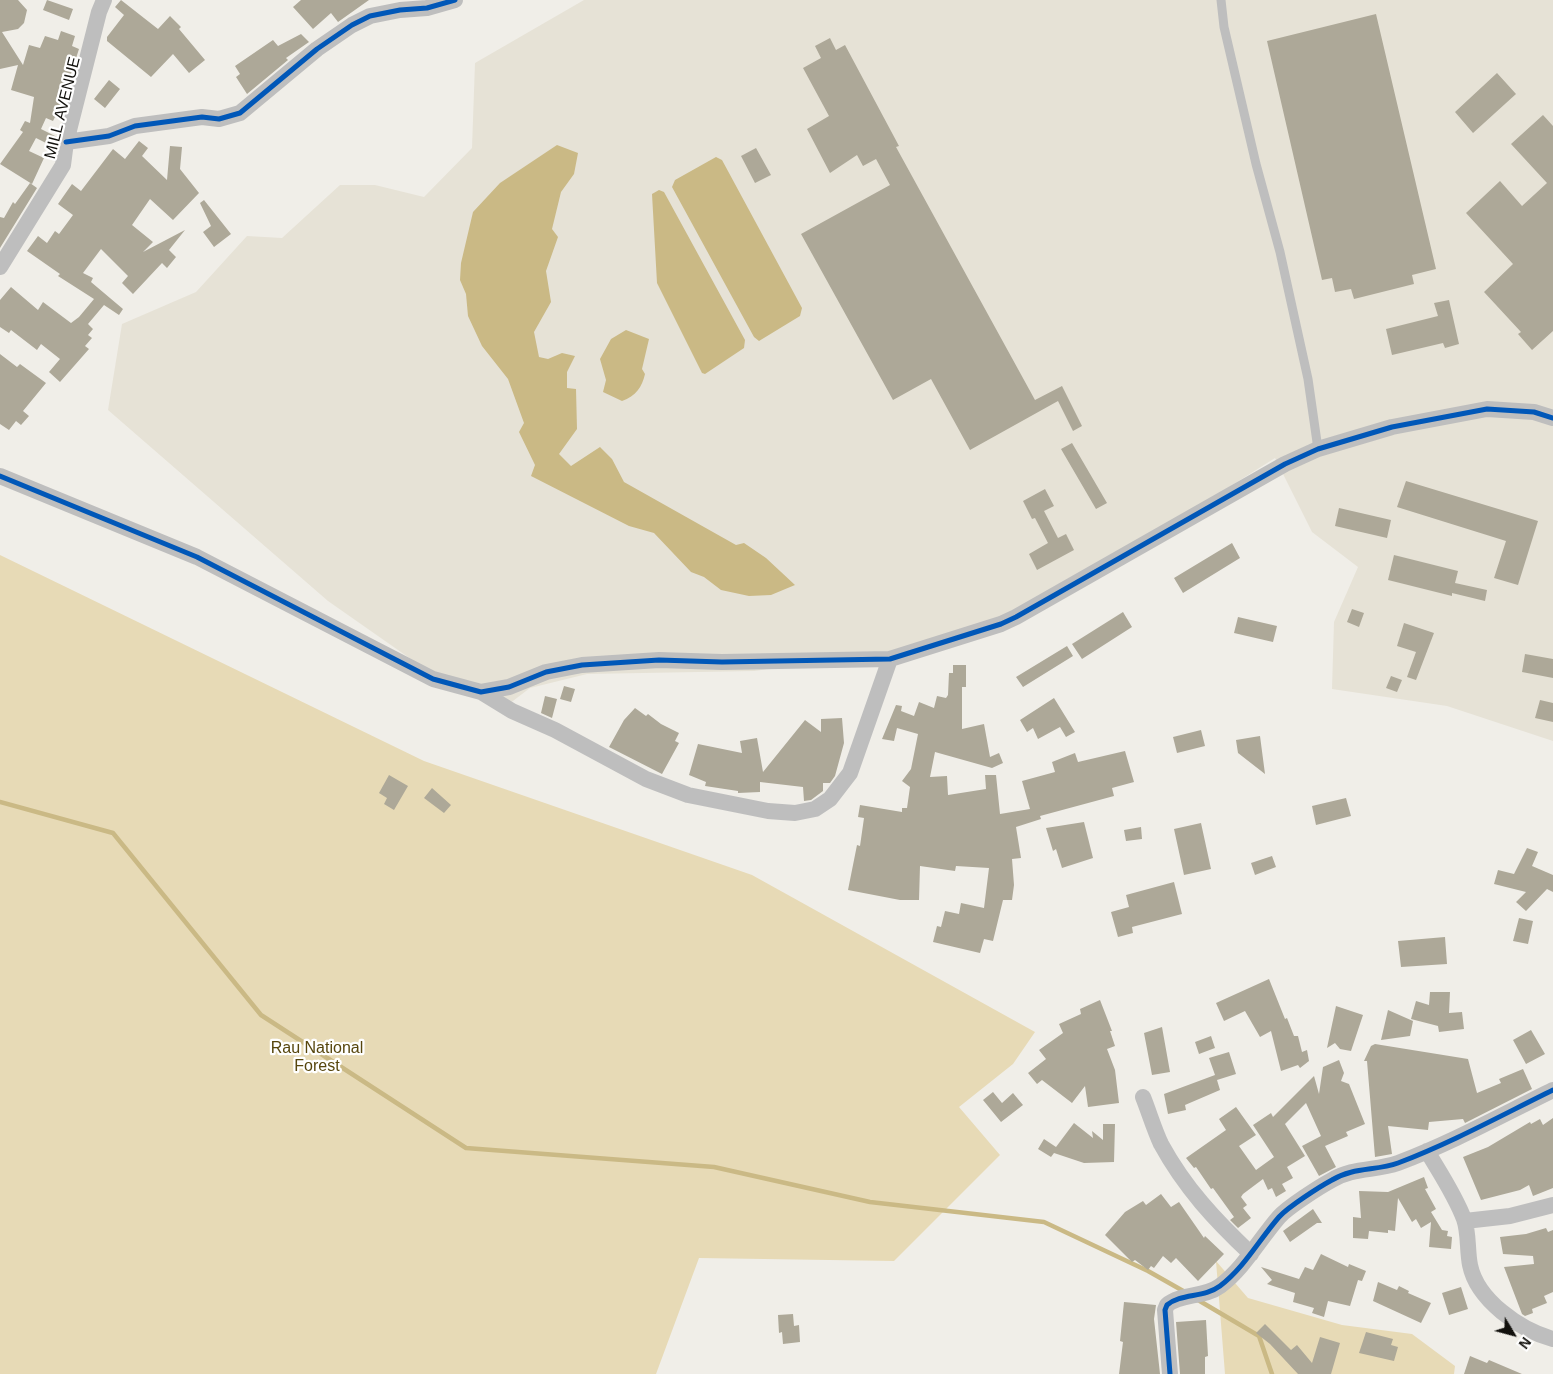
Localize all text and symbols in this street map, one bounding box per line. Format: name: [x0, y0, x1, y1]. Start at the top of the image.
street label: MILL AVENUE: [41, 55, 85, 161]
park label: Rau National Forest: [271, 1039, 363, 1077]
north arrow: [1488, 1309, 1538, 1359]
text: N: [1516, 1334, 1534, 1352]

